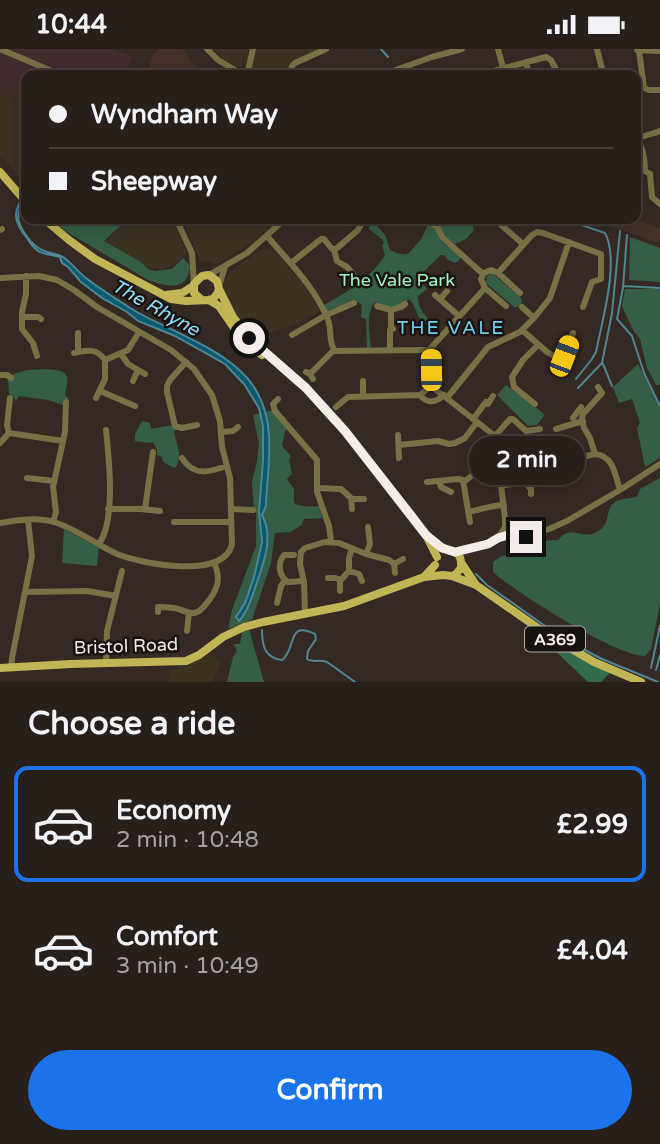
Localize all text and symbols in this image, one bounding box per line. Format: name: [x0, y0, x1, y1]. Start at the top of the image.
text: 10:44: [35, 9, 107, 40]
text: Wyndham Way: [91, 99, 278, 130]
text: Sheepway: [91, 166, 217, 197]
park label: The Vale Park: [339, 269, 455, 291]
water label: The Rhyne: [108, 275, 204, 341]
district label: THE VALE: [397, 317, 505, 339]
route start: [233, 322, 265, 354]
car: [547, 333, 582, 379]
car: [421, 349, 442, 391]
callout: 2 min: [468, 435, 584, 484]
text: 2 min: [496, 446, 558, 474]
route end: [510, 521, 542, 553]
road number: A369: [525, 627, 585, 652]
street label: Bristol Road: [73, 633, 179, 659]
text: Choose a ride: [28, 705, 235, 743]
icon: car: [32, 793, 95, 856]
text: Economy: [116, 795, 231, 826]
text: £2.99: [557, 809, 628, 840]
text: 2 min · 10:48: [116, 826, 259, 854]
icon: car: [32, 919, 95, 982]
text: Comfort: [116, 921, 218, 952]
text: £4.04: [557, 935, 628, 966]
text: 3 min · 10:49: [116, 952, 259, 980]
button: Confirm: [28, 1050, 632, 1130]

